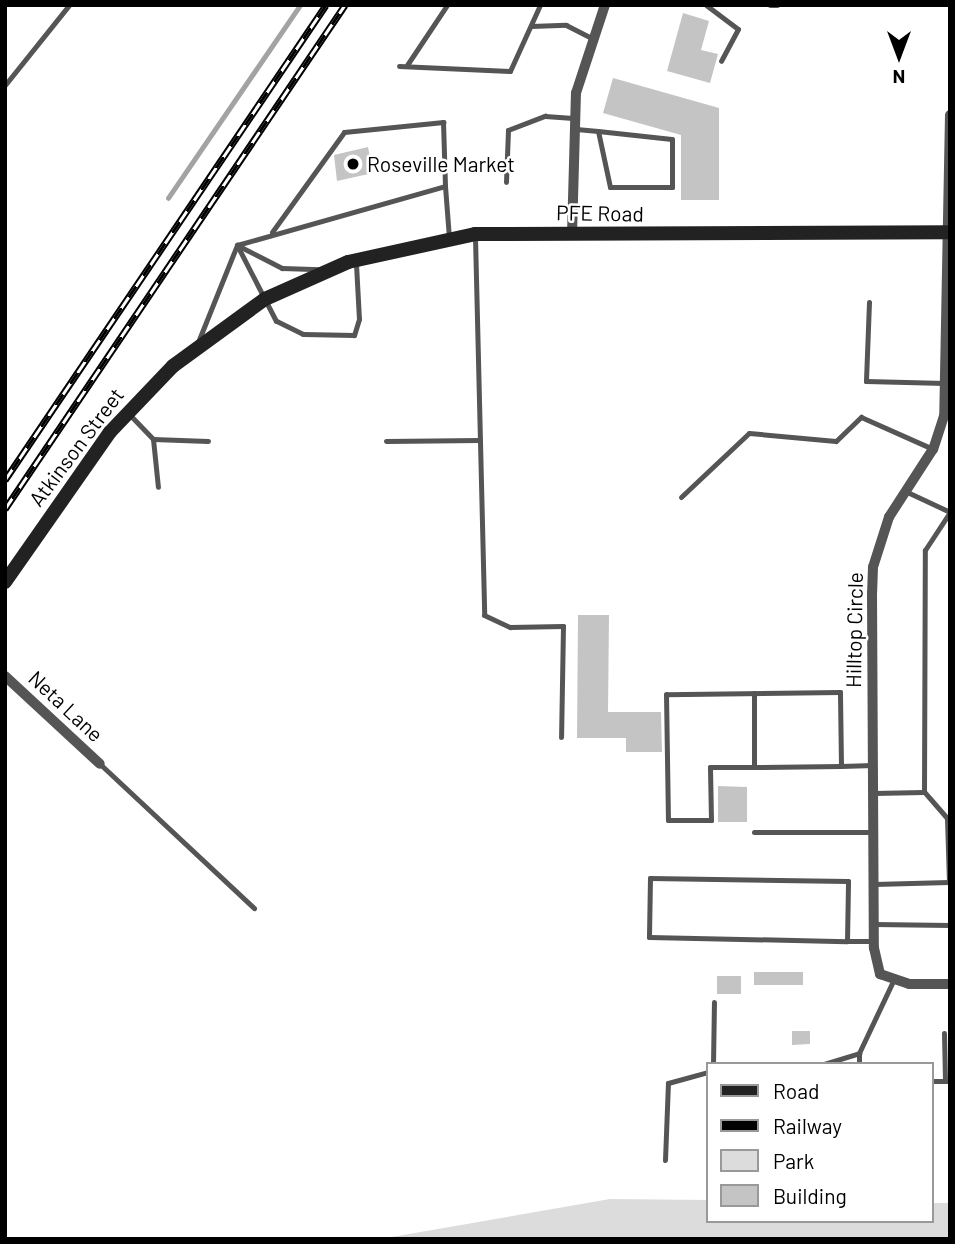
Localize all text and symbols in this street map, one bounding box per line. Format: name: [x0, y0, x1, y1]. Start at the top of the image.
north arrow: [864, 21, 934, 91]
text: N: [893, 66, 905, 89]
place label: Roseville Market: [367, 151, 515, 177]
marker: Roseville Market: [345, 156, 361, 172]
street label: PFE Road: [556, 200, 644, 226]
street label: Atkinson Street: [23, 383, 129, 511]
street label: Hilltop Circle: [840, 572, 868, 688]
street label: Neta Lane: [23, 665, 109, 747]
legend: [706, 1062, 934, 1223]
text: Road: [773, 1078, 819, 1103]
text: Railway: [773, 1113, 842, 1138]
text: Park: [773, 1148, 814, 1173]
text: Building: [773, 1183, 847, 1208]

